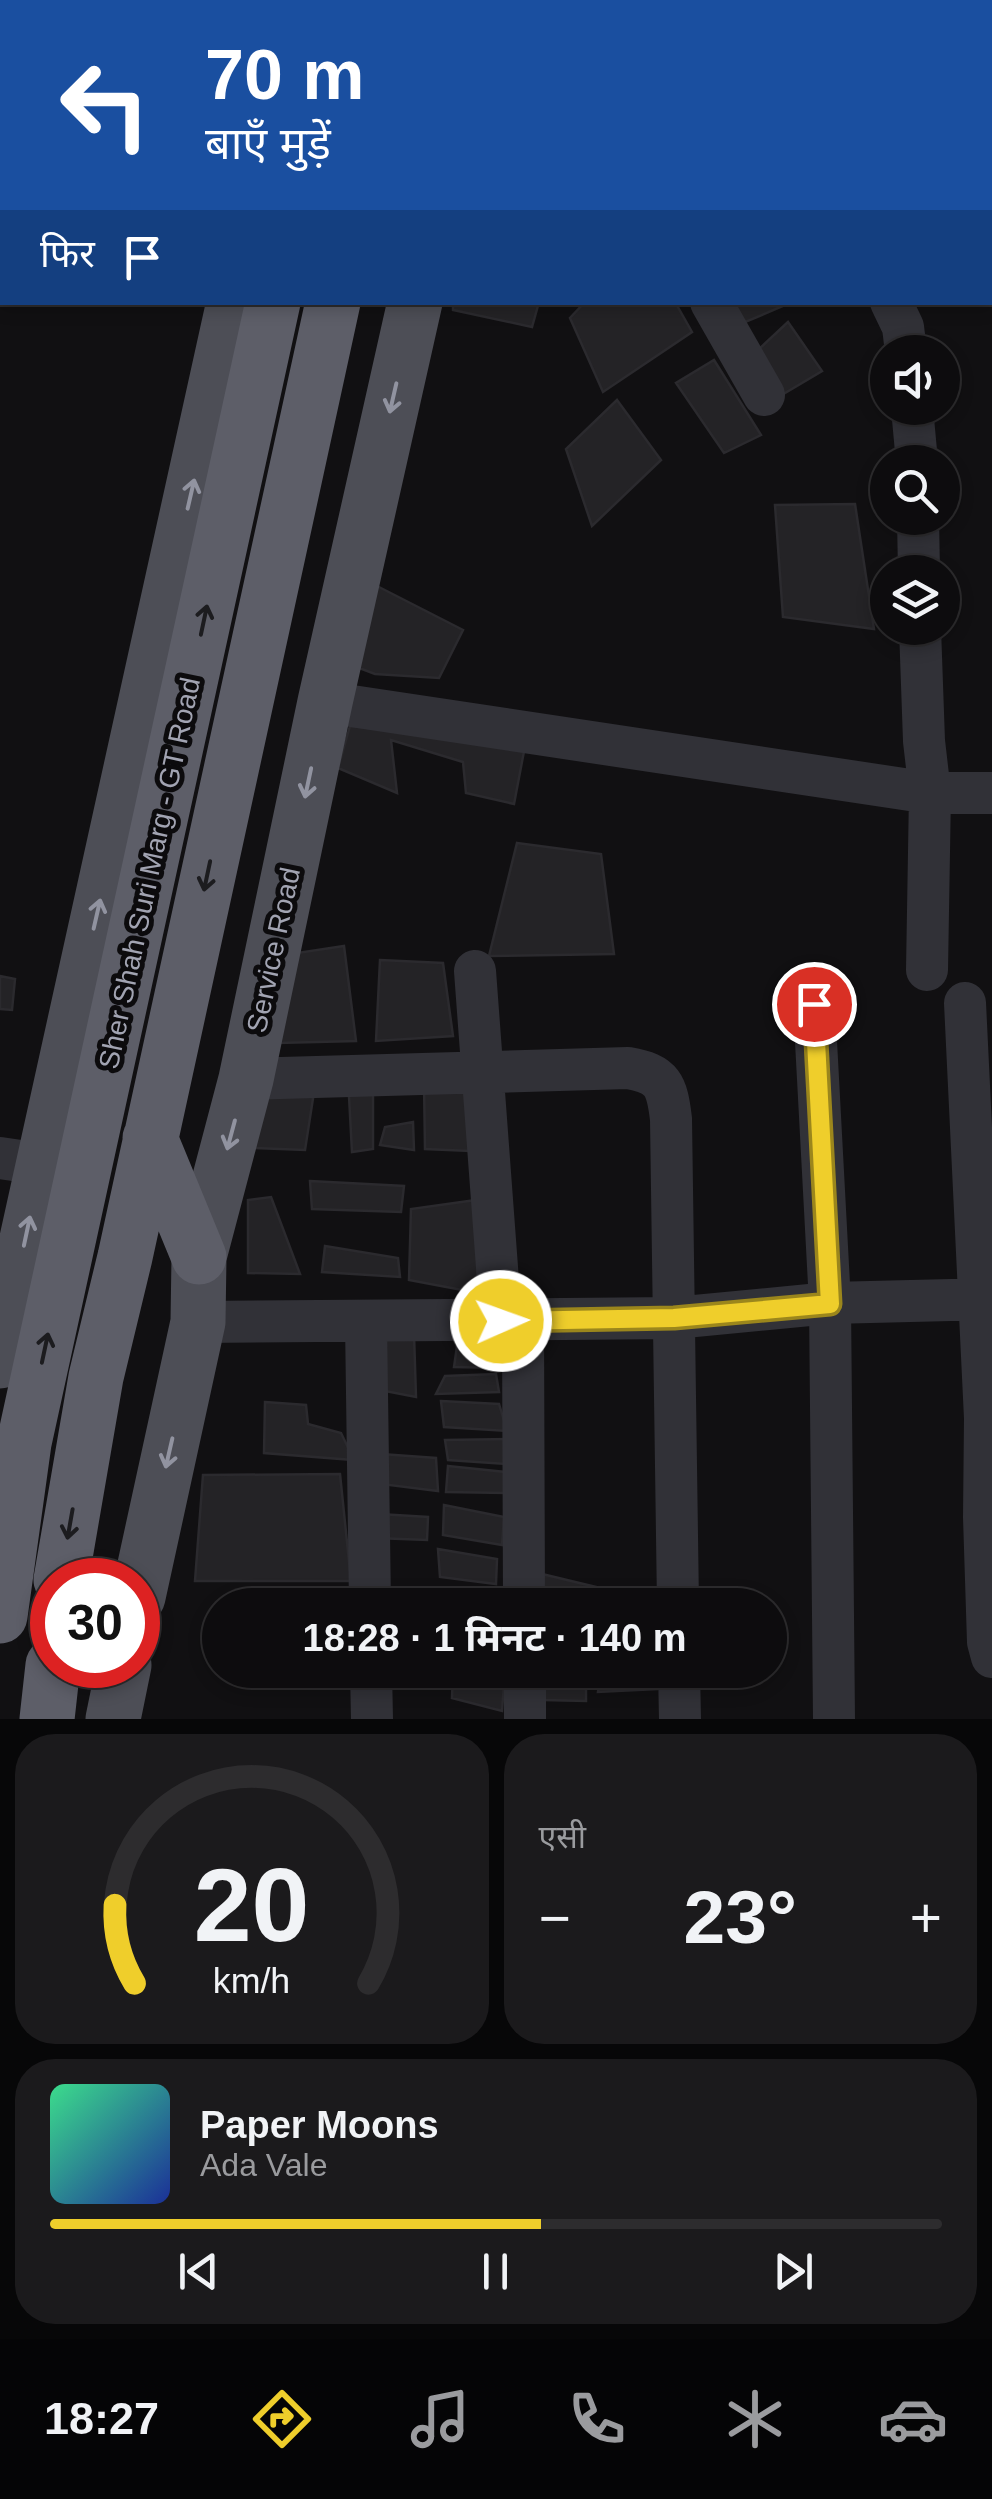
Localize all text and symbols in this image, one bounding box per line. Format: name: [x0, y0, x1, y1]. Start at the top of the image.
text: 70 m: [205, 36, 365, 114]
icon: left: [40, 40, 170, 170]
text: बाएँ मुड़ें: [205, 118, 331, 169]
icon: arrive: [115, 230, 170, 285]
text: फिर: [40, 233, 95, 275]
map controls: [870, 335, 960, 645]
button: sound: [870, 335, 960, 425]
one-way arrow: [383, 381, 401, 413]
button: search: [870, 445, 960, 535]
one-way arrow: [183, 479, 201, 511]
button: layers: [870, 555, 960, 645]
one-way arrow: [196, 605, 214, 637]
street label: Sher Shah Suri Marg - GT Road: [93, 675, 206, 1072]
one-way arrow: [298, 766, 316, 798]
one-way arrow: [197, 859, 215, 891]
street label: Service Road: [241, 865, 306, 1036]
one-way arrow: [89, 899, 107, 931]
pin: [772, 962, 857, 1047]
icon: arrive: [787, 977, 842, 1032]
one-way arrow: [221, 1119, 240, 1150]
one-way arrow: [19, 1216, 38, 1248]
position arrow: [449, 1269, 553, 1373]
one-way arrow: [37, 1333, 55, 1365]
one-way arrow: [159, 1436, 177, 1468]
one-way arrow: [60, 1507, 79, 1540]
speed limit sign: 30: [30, 1558, 160, 1688]
text: 18:28 · 1 मिनट · 140 m: [303, 1617, 686, 1659]
text: एसी: [539, 1819, 586, 1855]
text: 20: [194, 1847, 310, 1963]
text: 23°: [684, 1875, 797, 1959]
text: −: [539, 1887, 571, 1949]
text: +: [910, 1887, 942, 1949]
text: km/h: [213, 1961, 290, 2001]
text: Paper Moons: [200, 2104, 439, 2146]
text: Ada Vale: [200, 2147, 328, 2183]
icon: previous: [171, 2244, 226, 2299]
icon: pause: [468, 2244, 523, 2299]
icon: next: [766, 2244, 821, 2299]
icon: directions: [247, 2384, 317, 2454]
icon: music: [405, 2384, 475, 2454]
icon: phone: [562, 2384, 632, 2454]
icon: climate: [720, 2384, 790, 2454]
icon: car: [878, 2384, 948, 2454]
text: 18:27: [44, 2393, 159, 2444]

